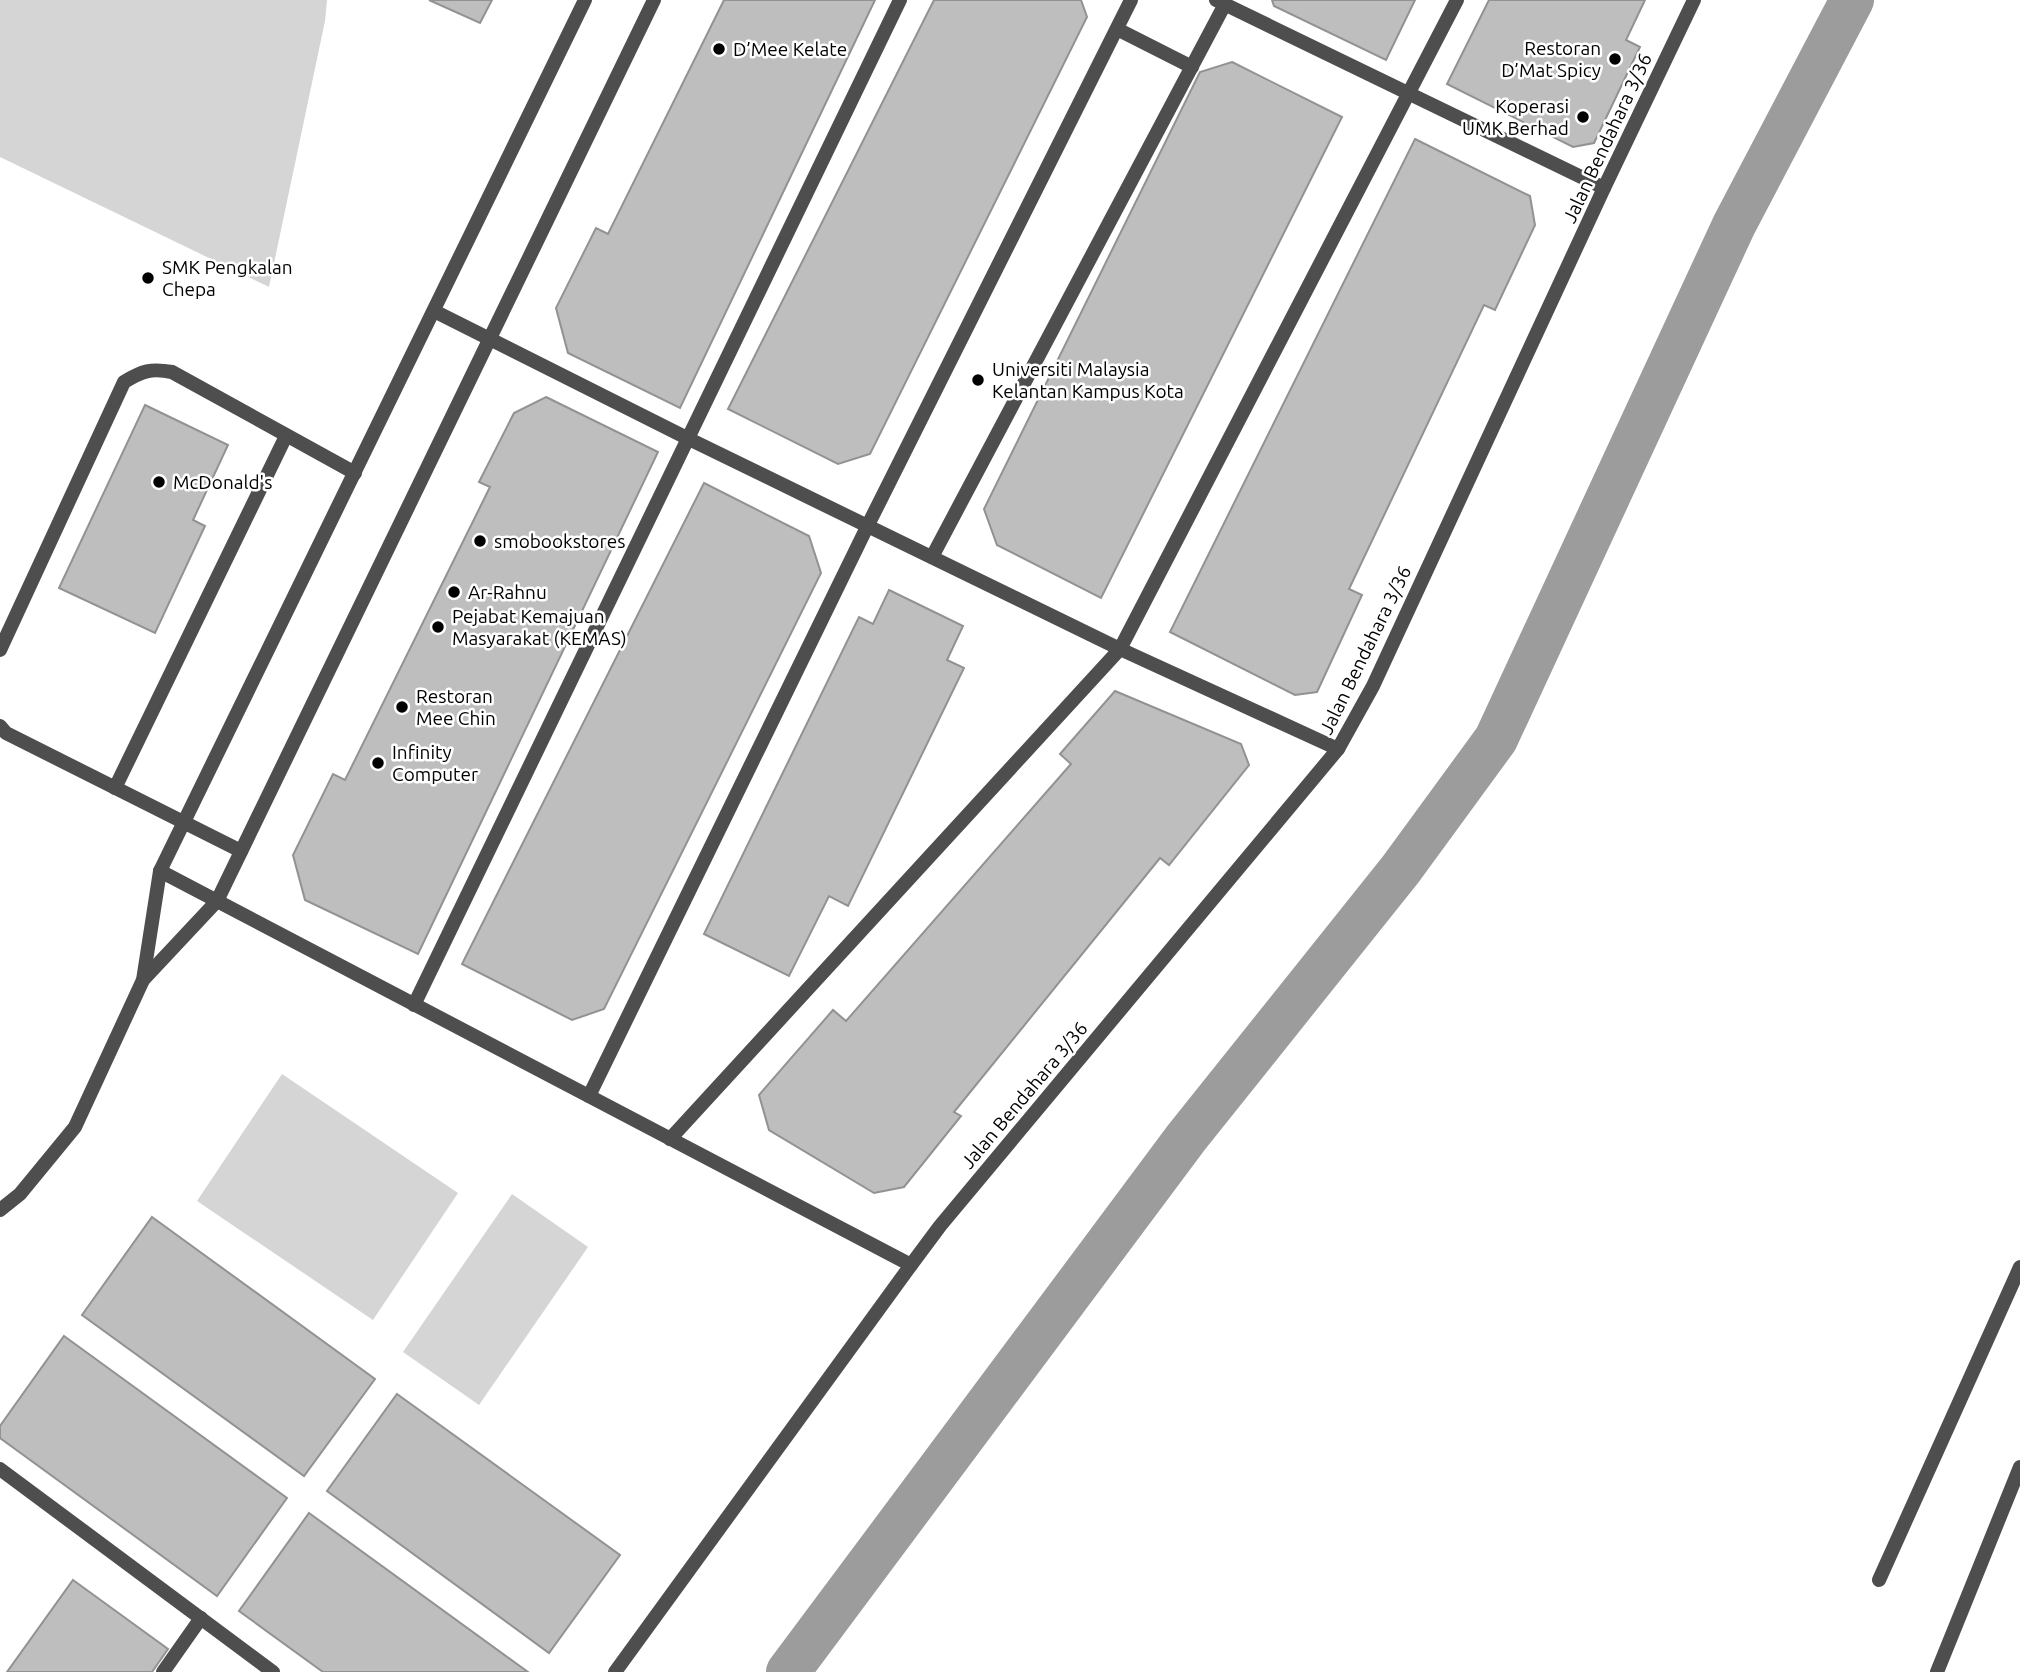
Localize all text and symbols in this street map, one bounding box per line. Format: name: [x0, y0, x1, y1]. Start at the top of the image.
place label: Restoran D’Mat Spicy: [1501, 37, 1601, 81]
place label: D’Mee Kelate: [733, 38, 847, 60]
marker: D’Mee Kelate: [711, 41, 727, 57]
street label: Jalan Bendahara 3/36: [1558, 50, 1656, 226]
marker: Restoran D’Mat Spicy: [1607, 51, 1623, 67]
place label: Koperasi UMK Berhad: [1462, 95, 1569, 139]
marker: Koperasi UMK Berhad: [1575, 109, 1591, 125]
place label: SMK Pengkalan Chepa: [162, 256, 293, 300]
marker: SMK Pengkalan Chepa: [140, 270, 156, 286]
place label: Universiti Malaysia Kelantan Kampus Kota: [992, 358, 1184, 402]
marker: Universiti Malaysia Kelantan Kampus Kota: [970, 372, 986, 388]
place label: McDonald's: [173, 471, 272, 493]
marker: McDonald's: [151, 474, 167, 490]
place label: smobookstores: [494, 530, 625, 552]
marker: smobookstores: [472, 533, 488, 549]
street label: Jalan Bendahara 3/36: [1315, 562, 1415, 738]
place label: Ar-Rahnu: [468, 581, 547, 603]
marker: Ar-Rahnu: [446, 584, 462, 600]
place label: Pejabat Kemajuan Masyarakat (KEMAS): [452, 605, 627, 649]
marker: Pejabat Kemajuan Masyarakat (KEMAS): [430, 619, 446, 635]
place label: Restoran Mee Chin: [416, 685, 496, 729]
marker: Restoran Mee Chin: [394, 699, 410, 715]
place label: Infinity Computer: [392, 741, 478, 785]
marker: Infinity Computer: [370, 755, 386, 771]
street label: Jalan Bendahara 3/36: [956, 1017, 1092, 1173]

